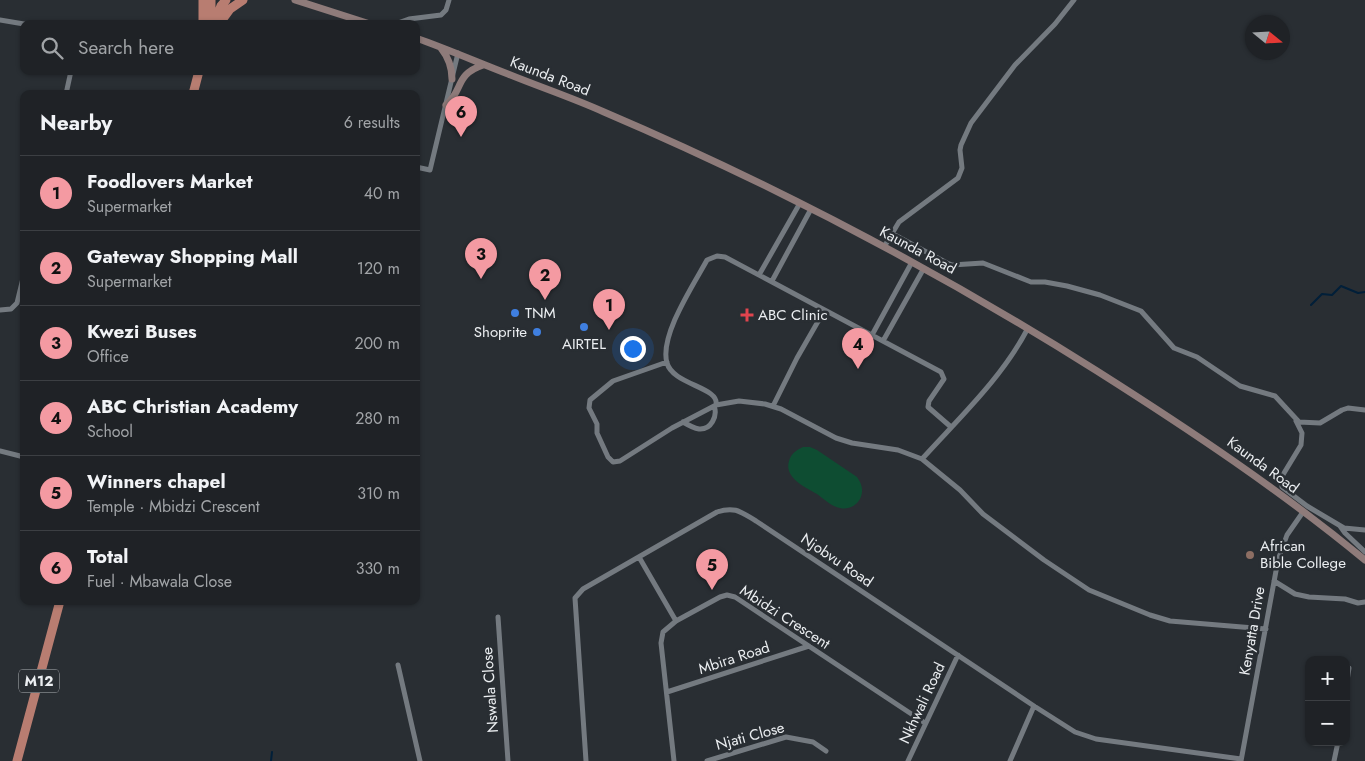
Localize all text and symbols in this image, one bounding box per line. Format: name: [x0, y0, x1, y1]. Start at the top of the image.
north arrow: [1245, 15, 1290, 60]
search box: [20, 20, 420, 75]
icon: search: [38, 34, 66, 62]
text: Search here: [78, 34, 174, 61]
street label: Kaunda Road: [507, 51, 593, 101]
pin: 6: [445, 96, 477, 137]
text: Nearby: [40, 108, 112, 138]
text: 6 results: [344, 111, 400, 134]
text: Foodlovers Market: [87, 168, 253, 195]
text: 1: [52, 182, 60, 205]
text: 40 m: [364, 182, 400, 205]
text: Supermarket: [87, 195, 172, 218]
street label: Kaunda Road: [876, 221, 960, 279]
pin: 3: [465, 238, 497, 279]
text: Gateway Shopping Mall: [87, 243, 298, 270]
text: 2: [51, 257, 61, 280]
text: 120 m: [357, 257, 400, 280]
pin: 2: [529, 259, 561, 300]
text: Supermarket: [87, 270, 172, 293]
pin: 1: [593, 289, 625, 330]
place label: TNM: [525, 302, 556, 324]
place label: ABC Clinic: [758, 304, 828, 326]
marker: TNM: [509, 307, 521, 319]
marker: ABC Clinic: [740, 308, 754, 322]
text: Kwezi Buses: [87, 318, 197, 345]
place label: Shoprite: [474, 321, 527, 343]
marker: AIRTEL: [578, 321, 590, 333]
marker: Shoprite: [531, 326, 543, 338]
pin: 4: [842, 328, 874, 369]
text: 3: [51, 332, 61, 355]
text: 200 m: [354, 332, 400, 355]
place label: AIRTEL: [562, 333, 606, 355]
your location: [620, 336, 646, 362]
text: Office: [87, 345, 129, 368]
text: ABC Christian Academy: [87, 393, 298, 420]
text: 4: [50, 407, 62, 430]
text: 280 m: [355, 407, 400, 430]
text: School: [87, 420, 133, 443]
street label: Kaunda Road: [1223, 431, 1303, 499]
text: Winners chapel: [87, 468, 226, 495]
text: 5: [51, 482, 61, 505]
text: 310 m: [357, 482, 400, 505]
text: Temple · Mbidzi Crescent: [87, 495, 260, 518]
street label: Njobvu Road: [796, 528, 878, 592]
place label: African Bible College: [1260, 535, 1346, 574]
text: Total: [87, 543, 128, 570]
pin: 5: [696, 549, 728, 590]
marker: African Bible College: [1244, 549, 1256, 561]
text: 6: [51, 557, 61, 580]
text: 330 m: [356, 557, 400, 580]
text: Fuel · Mbawala Close: [87, 570, 232, 593]
street label: Mbidzi Crescent: [735, 580, 835, 655]
street label: Kenyatta Drive: [1233, 585, 1271, 677]
street label: Mbira Road: [695, 636, 773, 680]
street label: Nswala Close: [476, 646, 504, 734]
map controls: [1305, 656, 1350, 746]
button: +: [1305, 656, 1350, 701]
street label: Nkhwali Road: [894, 659, 950, 747]
road number: M12: [19, 669, 59, 692]
button: −: [1305, 701, 1350, 746]
street label: Njati Close: [713, 716, 787, 756]

